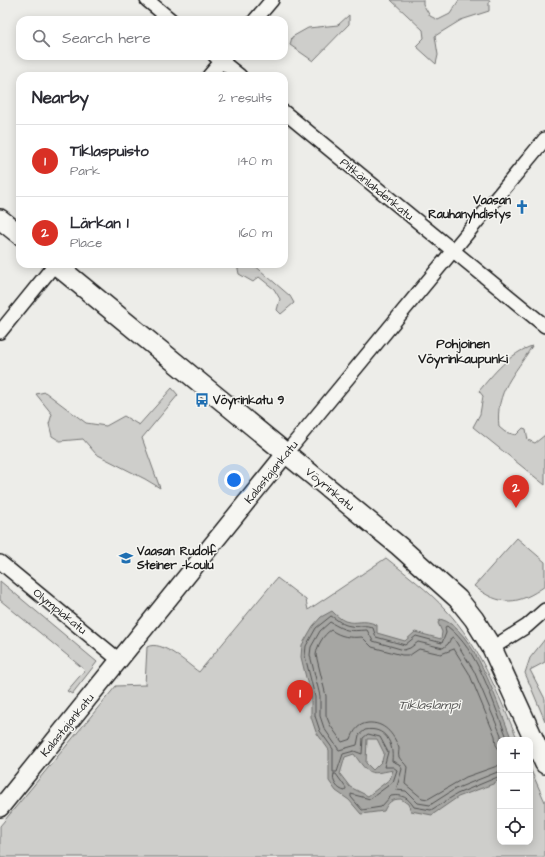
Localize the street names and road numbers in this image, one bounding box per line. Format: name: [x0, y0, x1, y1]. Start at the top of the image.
street label: Pitkänlahdenkatu: [336, 154, 417, 225]
street label: Kalastajankatu: [241, 437, 302, 508]
street label: Vöyrinkatu: [301, 464, 358, 516]
street label: Olympiakatu: [28, 584, 90, 639]
street label: Kalastajankatu: [37, 690, 98, 761]

